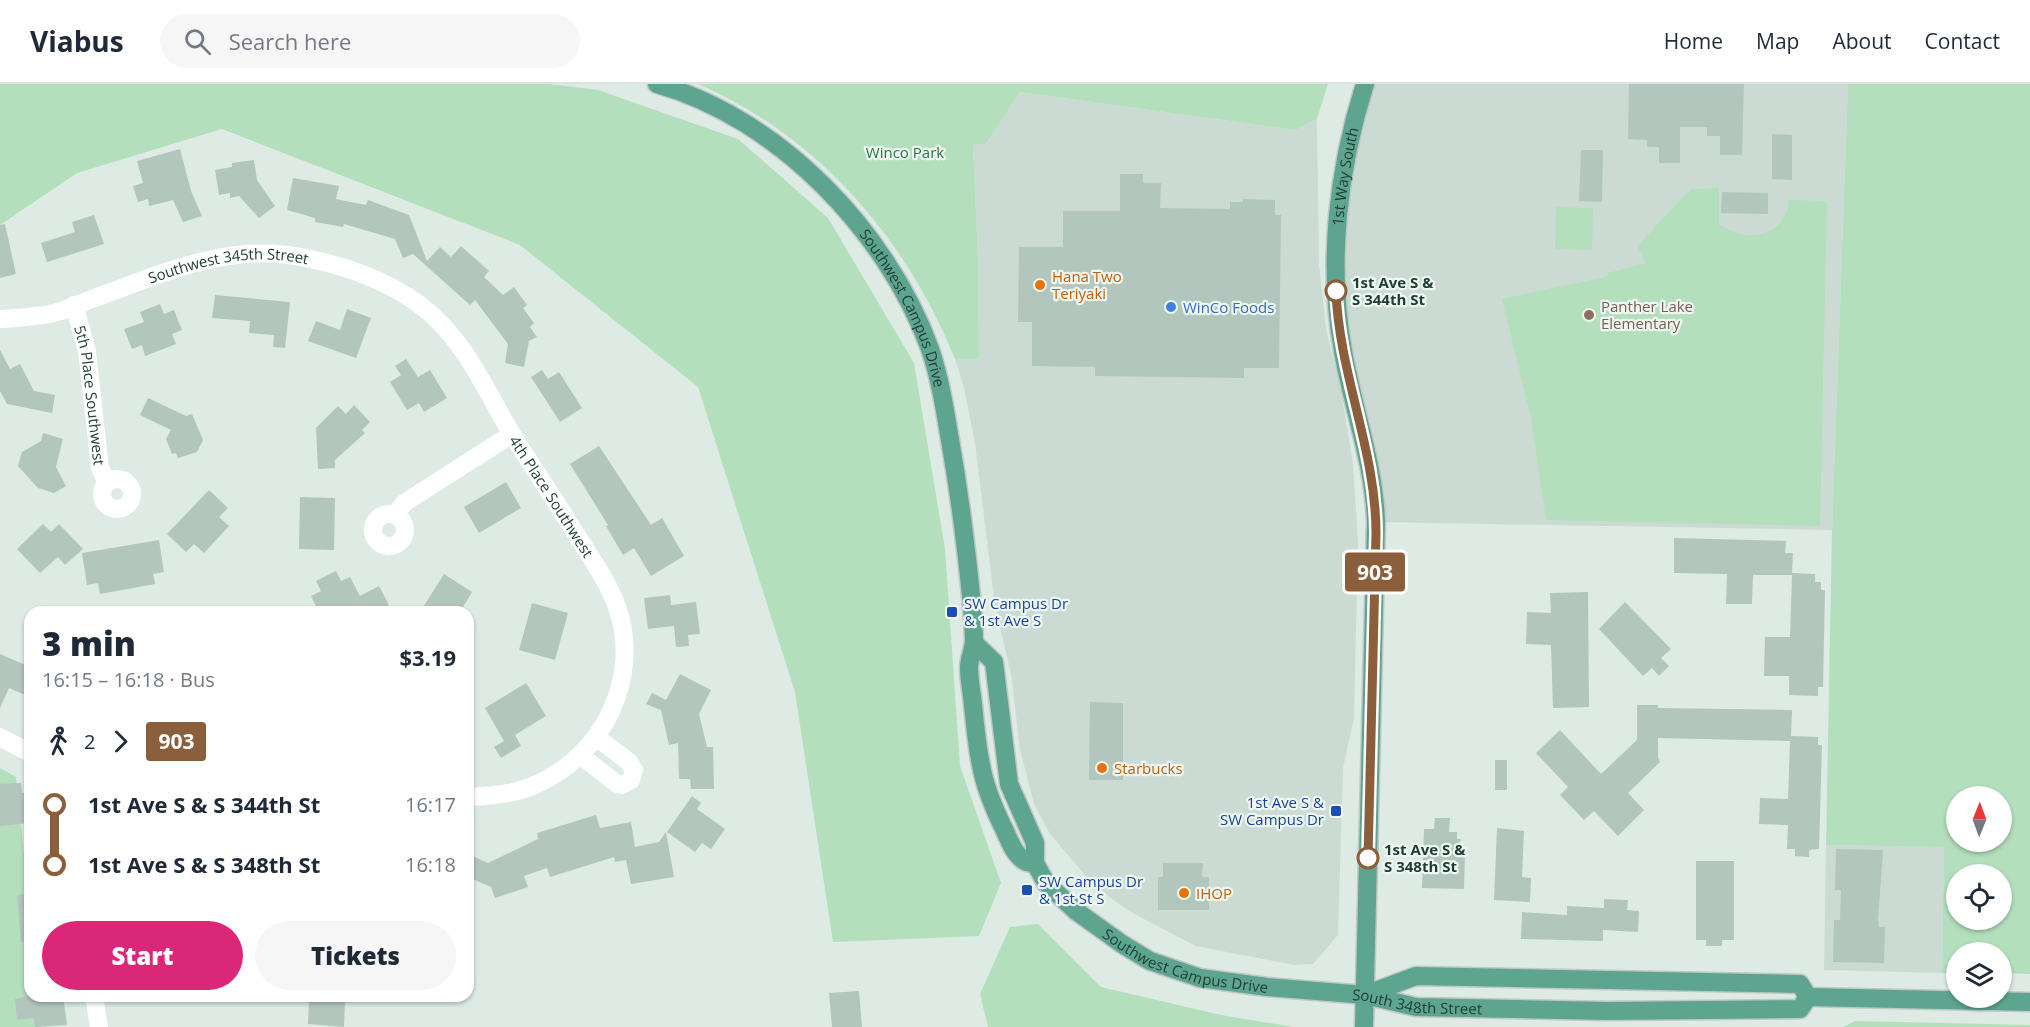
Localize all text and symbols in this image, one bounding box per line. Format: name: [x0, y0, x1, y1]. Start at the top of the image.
search box: [160, 14, 580, 68]
text: Viabus: [30, 22, 124, 60]
icon: search: [181, 25, 214, 58]
text: Search here: [229, 26, 351, 56]
text: Home: [1664, 27, 1723, 55]
text: Map: [1756, 27, 1799, 55]
text: About: [1832, 27, 1892, 55]
text: Contact: [1925, 27, 2000, 55]
street label: 1st Way South: [1327, 125, 1363, 227]
park label: Winco Park: [866, 142, 944, 162]
street label: Southwest Campus Drive: [855, 225, 950, 389]
street label: Southwest 345th Street: [145, 243, 311, 288]
place label: Hana Two Teriyaki: [1052, 266, 1122, 303]
place label: 1st Ave S & S 344th St: [1352, 272, 1434, 309]
marker: Hana Two Teriyaki: [1033, 278, 1047, 292]
marker: 1st Ave S & S 344th St: [1325, 280, 1347, 302]
place label: Panther Lake Elementary: [1601, 296, 1693, 333]
place label: WinCo Foods: [1183, 297, 1274, 317]
marker: WinCo Foods: [1164, 300, 1178, 314]
marker: Panther Lake Elementary: [1582, 308, 1596, 322]
street label: 5th Place Southwest: [70, 323, 110, 466]
street label: 4th Place Southwest: [505, 432, 598, 561]
line badge: 903: [1340, 552, 1410, 592]
text: 903: [1357, 558, 1393, 586]
place label: SW Campus Dr & 1st Ave S: [964, 593, 1068, 630]
marker: SW Campus Dr & 1st Ave S: [945, 605, 959, 619]
text: 3 min: [42, 621, 136, 666]
text: $3.19: [399, 642, 456, 672]
text: 16:15 – 16:18 · Bus: [42, 666, 215, 693]
icon: walk: [42, 725, 75, 758]
icon: forward: [104, 725, 137, 758]
text: 903: [158, 727, 194, 755]
text: 2: [84, 728, 95, 755]
place label: Starbucks: [1114, 758, 1183, 778]
marker: Starbucks: [1095, 761, 1109, 775]
north arrow: [1946, 786, 2012, 852]
map controls: [1946, 786, 2012, 1008]
text: 1st Ave S & S 344th St: [88, 789, 320, 819]
text: 16:17: [405, 791, 456, 818]
place label: 1st Ave S & SW Campus Dr: [1220, 792, 1324, 829]
marker: 1st Ave S & SW Campus Dr: [1329, 804, 1343, 818]
place label: 1st Ave S & S 348th St: [1384, 839, 1466, 876]
marker: 1st Ave S & S 348th St: [1357, 847, 1379, 869]
text: 1st Ave S & S 348th St: [88, 849, 320, 879]
text: 16:18: [405, 851, 456, 878]
button: locate: [1946, 864, 2012, 930]
place label: SW Campus Dr & 1st St S: [1039, 871, 1143, 908]
marker: SW Campus Dr & 1st St S: [1020, 883, 1034, 897]
place label: IHOP: [1196, 883, 1232, 903]
marker: IHOP: [1177, 886, 1191, 900]
button: Start: [42, 921, 243, 990]
button: Tickets: [255, 921, 456, 990]
street label: Southwest Campus Drive: [1099, 924, 1269, 997]
button: layers: [1946, 942, 2012, 1008]
street label: South 348th Street: [1352, 984, 1482, 1018]

